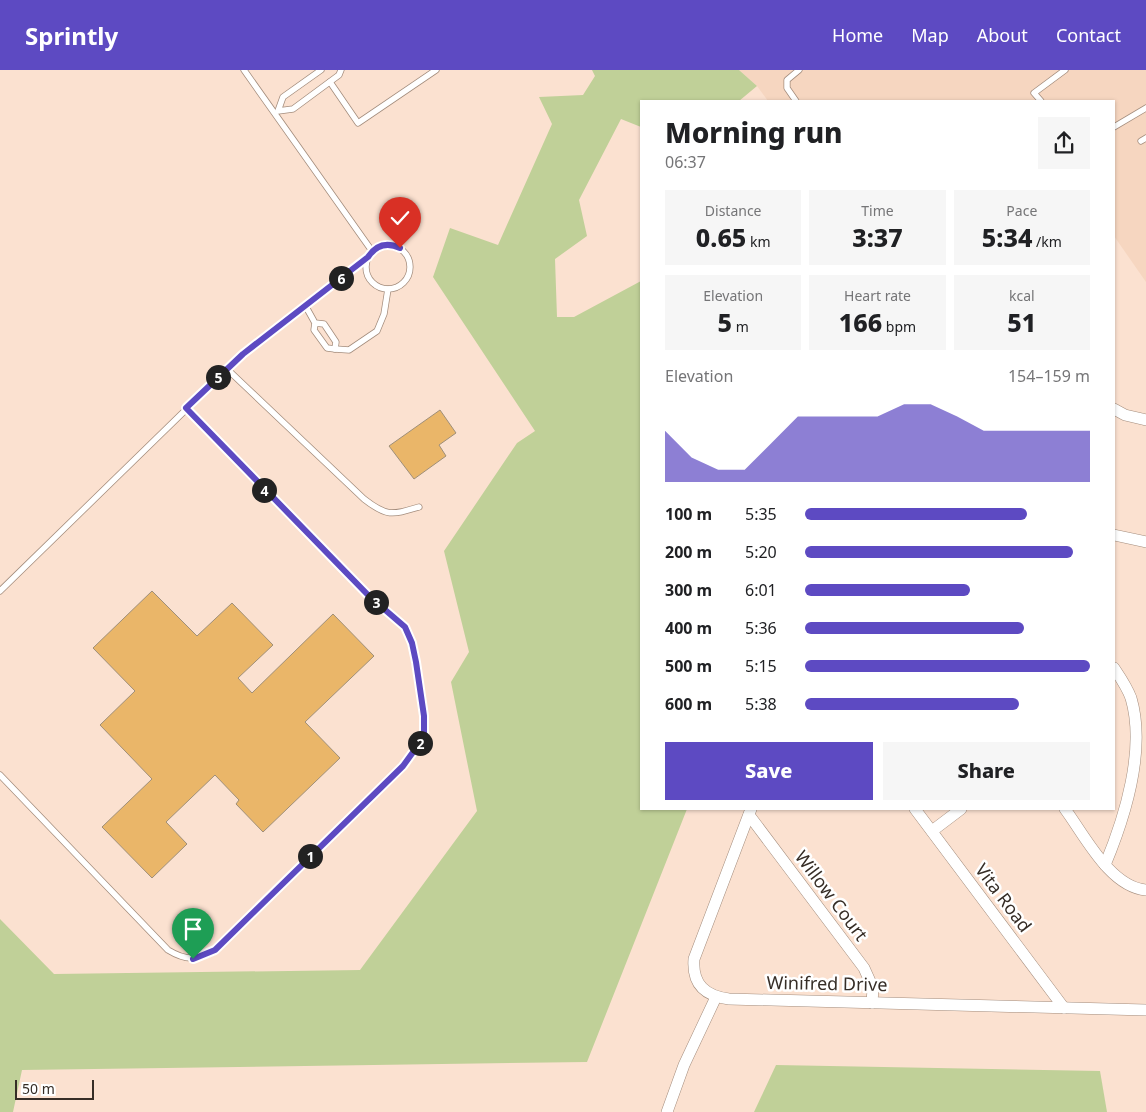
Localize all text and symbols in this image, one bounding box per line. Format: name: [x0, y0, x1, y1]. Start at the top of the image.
text: Sprintly: [25, 19, 118, 52]
text: Home: [832, 23, 883, 47]
text: Map: [911, 23, 949, 47]
text: About: [977, 23, 1028, 47]
text: Contact: [1056, 23, 1121, 47]
text: Morning run: [665, 113, 843, 151]
button: share: [1038, 117, 1090, 169]
text: 06:37: [665, 151, 706, 173]
pin: [379, 197, 421, 248]
text: Distance: [705, 201, 762, 220]
text: Time: [861, 201, 894, 220]
text: Pace: [1006, 201, 1037, 220]
icon: check: [386, 204, 414, 232]
text: 0.65: [696, 220, 746, 254]
text: 3:37: [852, 220, 903, 254]
text: 5:34: [982, 220, 1032, 254]
text: km: [746, 232, 771, 251]
text: /km: [1032, 232, 1062, 251]
pin: 6: [328, 266, 354, 290]
text: 6: [337, 269, 346, 288]
text: Elevation: [703, 286, 763, 305]
text: Heart rate: [844, 286, 911, 305]
text: kcal: [1009, 286, 1035, 305]
text: 5: [718, 305, 732, 339]
text: 166: [839, 305, 882, 339]
text: 51: [1007, 305, 1036, 339]
text: m: [732, 317, 749, 336]
text: bpm: [882, 317, 916, 336]
pin: 5: [206, 364, 230, 390]
text: Elevation: [665, 365, 733, 387]
text: 154–159 m: [1008, 365, 1090, 387]
text: 5: [214, 368, 223, 387]
pin: 4: [252, 478, 276, 502]
text: 4: [260, 481, 269, 500]
text: 100 m: [665, 503, 712, 525]
text: 5:35: [745, 503, 777, 525]
text: 200 m: [665, 541, 712, 563]
text: 5:20: [745, 541, 777, 563]
text: 300 m: [665, 579, 712, 601]
text: 6:01: [745, 579, 777, 601]
pin: 3: [364, 590, 388, 614]
text: 3: [372, 593, 381, 612]
text: 400 m: [665, 617, 712, 639]
text: 5:36: [745, 617, 777, 639]
text: 500 m: [665, 655, 712, 677]
text: 5:15: [745, 655, 777, 677]
text: 600 m: [665, 693, 712, 715]
text: 5:38: [745, 693, 777, 715]
pin: 2: [408, 730, 432, 756]
text: 2: [416, 734, 425, 753]
button: Save: [665, 742, 873, 800]
button: Share: [883, 742, 1090, 800]
pin: 1: [298, 844, 322, 868]
street label: Willow Court: [790, 845, 874, 946]
text: 1: [306, 847, 315, 866]
street label: Vita Road: [970, 858, 1037, 937]
pin: [172, 908, 214, 959]
icon: arrive: [179, 915, 207, 943]
street label: Winifred Drive: [766, 970, 888, 996]
scale bar: [15, 1077, 94, 1100]
text: 50 m: [22, 1079, 55, 1098]

